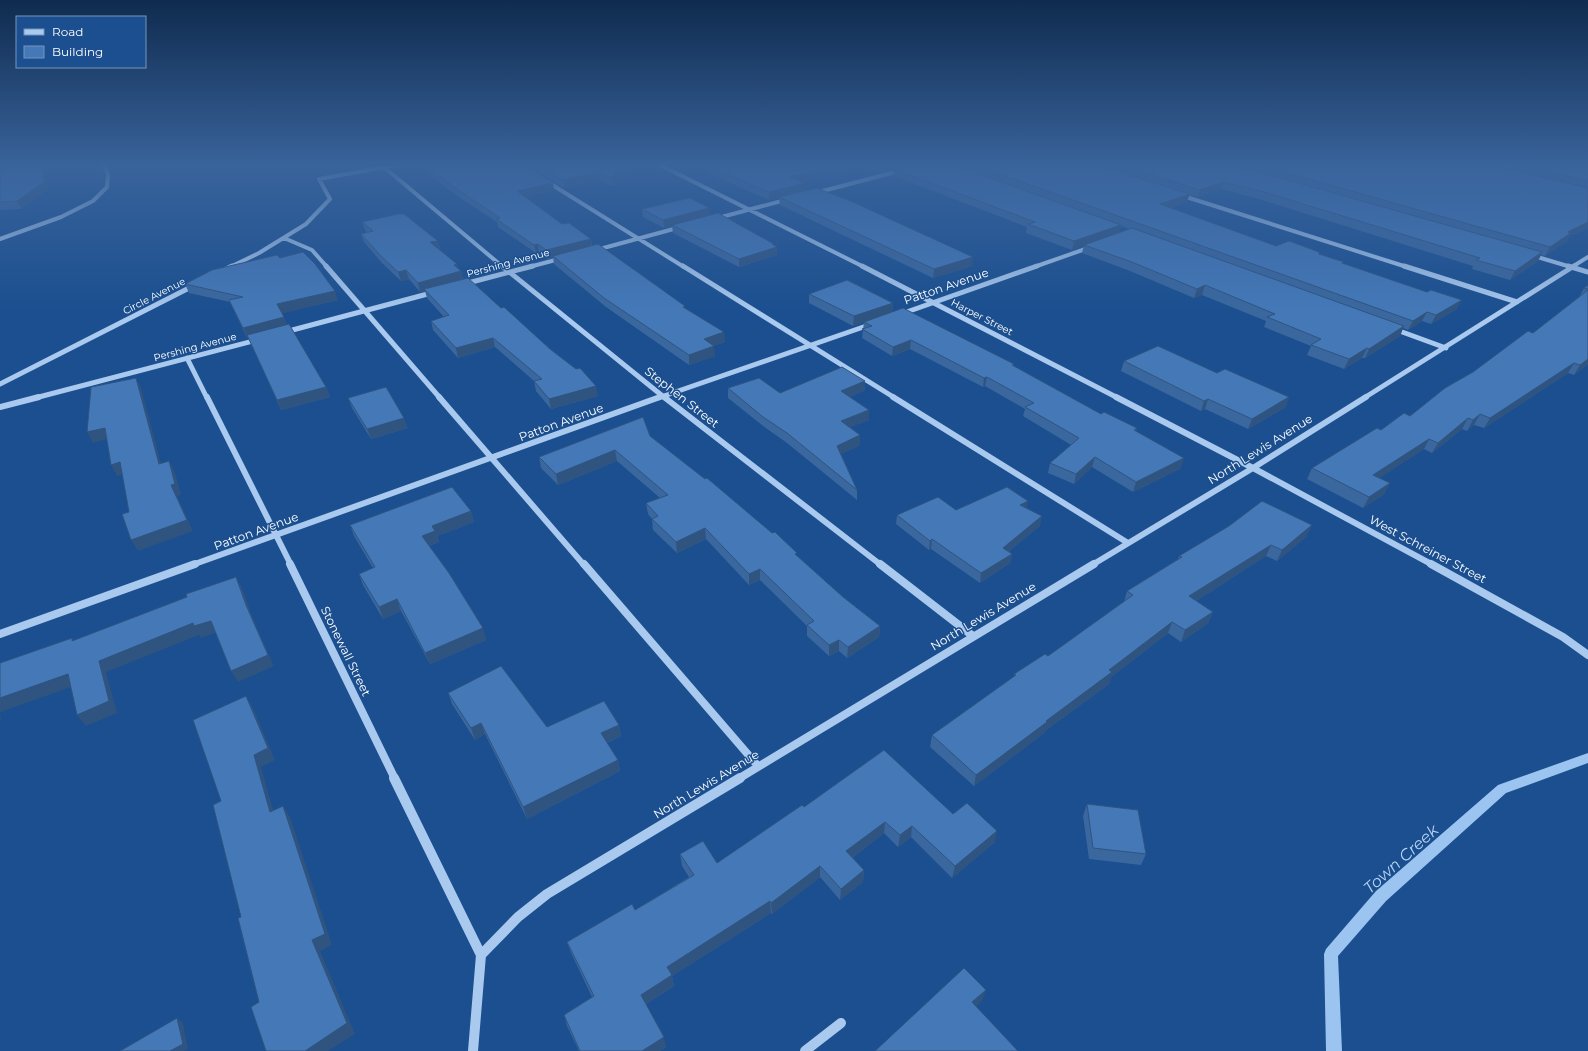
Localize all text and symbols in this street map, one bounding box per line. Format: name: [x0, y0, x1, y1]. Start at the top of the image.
legend: [16, 16, 146, 68]
text: Road: [52, 24, 83, 39]
text: Building: [52, 44, 103, 59]
street label: Pershing Avenue: [465, 246, 551, 280]
street label: Patton Avenue: [902, 264, 990, 308]
street label: Circle Avenue: [121, 275, 187, 317]
street label: Harper Street: [949, 296, 1015, 338]
street label: Pershing Avenue: [152, 330, 238, 364]
street label: Stephen Street: [642, 363, 722, 431]
street label: Patton Avenue: [517, 400, 605, 444]
street label: North Lewis Avenue: [1205, 411, 1315, 487]
street label: Patton Avenue: [212, 509, 300, 553]
street label: West Schreiner Street: [1367, 512, 1489, 586]
street label: North Lewis Avenue: [927, 579, 1039, 653]
street label: Stonewall Street: [318, 604, 374, 698]
street label: North Lewis Avenue: [650, 747, 762, 821]
water label: Town Creek: [1360, 820, 1443, 897]

